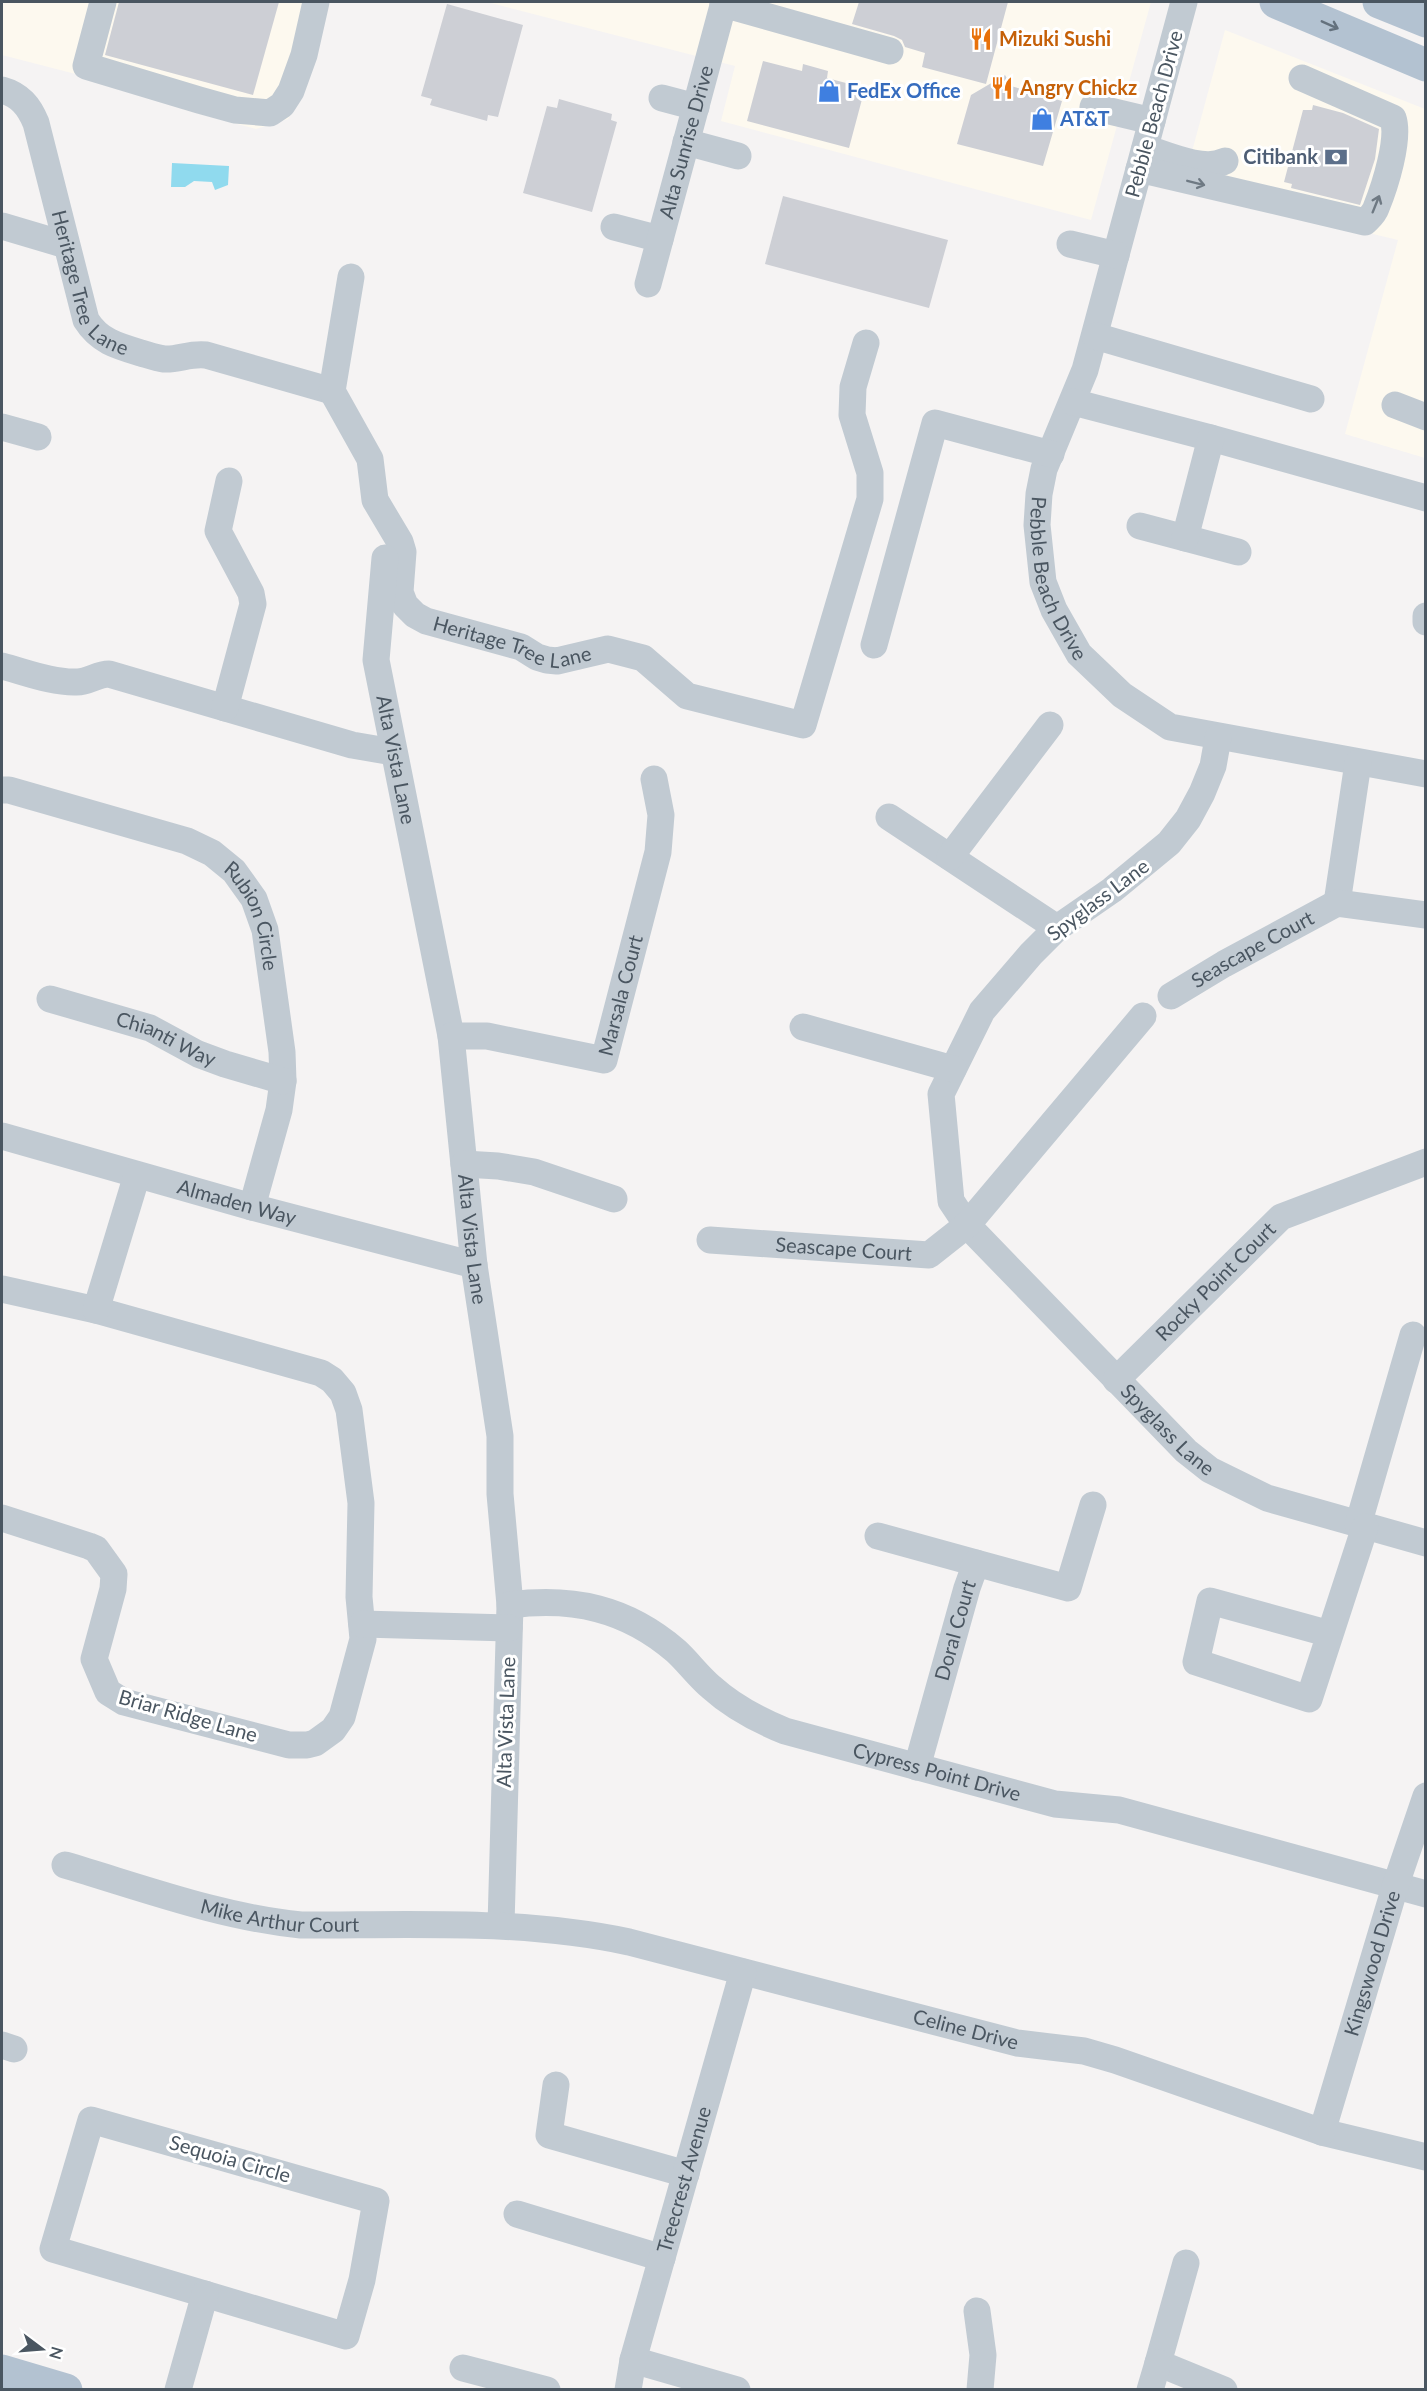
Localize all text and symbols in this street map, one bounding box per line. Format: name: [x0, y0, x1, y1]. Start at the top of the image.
one-way arrow: [1320, 20, 1338, 31]
restaurant icon: Mizuki Sushi: [968, 26, 994, 52]
place label: Mizuki Sushi: [999, 26, 1111, 50]
street label: Pebble Beach Drive: [1119, 28, 1187, 200]
street label: Alta Sunrise Drive: [653, 63, 717, 221]
restaurant icon: Angry Chickz: [989, 75, 1015, 101]
place label: Angry Chickz: [1019, 75, 1137, 99]
shop icon: FedEx Office: [816, 78, 842, 104]
place label: FedEx Office: [847, 78, 961, 102]
shop icon: AT&T: [1029, 106, 1055, 132]
place label: AT&T: [1059, 106, 1109, 130]
place label: Citibank: [1243, 144, 1318, 168]
bank icon: Citibank: [1323, 144, 1349, 170]
one-way arrow: [1186, 177, 1205, 189]
one-way arrow: [1371, 196, 1382, 214]
street label: Heritage Tree Lane: [48, 207, 132, 359]
street label: Pebble Beach Drive: [1026, 496, 1093, 664]
street label: Heritage Tree Lane: [431, 611, 593, 672]
street label: Alta Vista Lane: [372, 693, 421, 826]
street label: Spyglass Lane: [1042, 853, 1153, 945]
street label: Rubion Circle: [220, 855, 284, 972]
street label: Seascape Court: [1186, 905, 1318, 992]
street label: Marsala Court: [593, 932, 647, 1058]
street label: Chianti Way: [114, 1006, 220, 1071]
street label: Almaden Way: [175, 1173, 300, 1229]
street label: Alta Vista Lane: [454, 1173, 493, 1306]
street label: Rocky Point Court: [1150, 1216, 1280, 1345]
street label: Seascape Court: [775, 1232, 913, 1265]
street label: Spyglass Lane: [1116, 1378, 1220, 1480]
street label: Doral Court: [929, 1576, 980, 1683]
street label: Alta Vista Lane: [491, 1656, 519, 1788]
street label: Briar Ridge Lane: [116, 1684, 260, 1746]
street label: Cypress Point Drive: [850, 1737, 1024, 1805]
street label: Kingswood Drive: [1338, 1887, 1404, 2039]
street label: Mike Arthur Court: [198, 1893, 359, 1936]
street label: Celine Drive: [911, 2003, 1021, 2054]
street label: Treecrest Avenue: [651, 2103, 715, 2255]
street label: Sequoia Circle: [167, 2129, 294, 2187]
north arrow: [12, 2319, 72, 2379]
text: N: [46, 2345, 68, 2362]

